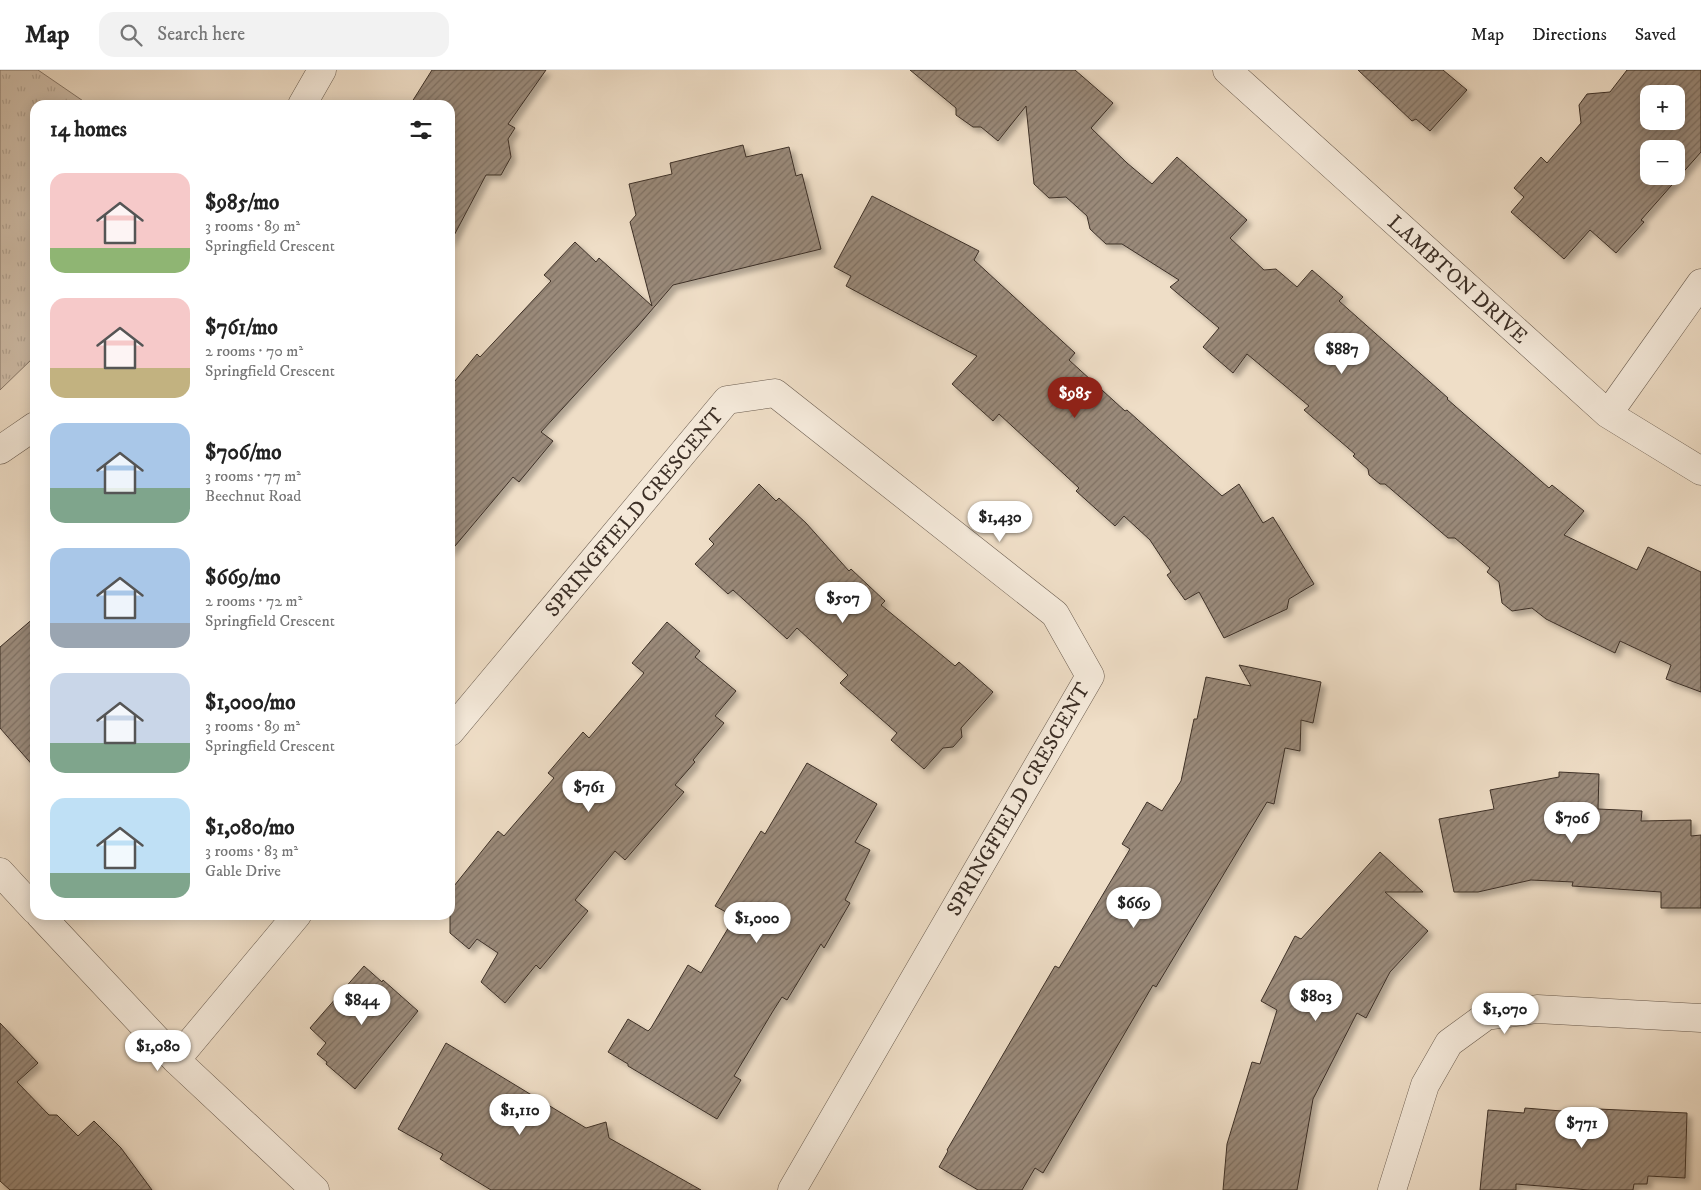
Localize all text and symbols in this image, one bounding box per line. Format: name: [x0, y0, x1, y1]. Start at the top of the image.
search box: [99, 12, 449, 57]
text: Map: [25, 20, 69, 50]
icon: search: [117, 21, 145, 49]
text: Search here: [157, 23, 245, 46]
text: Map: [1471, 24, 1504, 46]
text: Directions: [1532, 24, 1607, 46]
text: Saved: [1635, 24, 1676, 46]
map controls: [1640, 85, 1685, 185]
button: +: [1640, 85, 1685, 130]
icon: filters: [407, 116, 435, 144]
text: 14 homes: [50, 117, 127, 143]
button: −: [1640, 140, 1685, 185]
text: $985/mo: [205, 190, 279, 216]
icon: home: [90, 193, 150, 253]
street label: LAMBTON DRIVE: [1382, 210, 1533, 350]
text: 3 rooms · 89 m²: [205, 216, 300, 236]
text: Springfield Crescent: [205, 236, 335, 256]
text: $761/mo: [205, 315, 278, 341]
icon: home: [90, 318, 150, 378]
pin: $887: [1312, 332, 1372, 375]
text: $887: [1325, 339, 1359, 359]
text: 2 rooms · 70 m²: [205, 341, 303, 361]
text: Springfield Crescent: [205, 361, 335, 381]
pin: $985: [1045, 376, 1105, 419]
text: $985: [1059, 383, 1091, 403]
street label: SPRINGFIELD CRESCENT: [540, 403, 730, 622]
text: $706/mo: [205, 440, 281, 466]
icon: home: [90, 443, 150, 503]
text: 3 rooms · 77 m²: [205, 466, 301, 486]
text: Beechnut Road: [205, 486, 301, 506]
pin: $1,430: [959, 500, 1041, 543]
text: $1,430: [978, 507, 1022, 527]
text: $669/mo: [205, 565, 280, 591]
icon: home: [90, 568, 150, 628]
pin: $507: [813, 582, 873, 624]
text: $507: [826, 588, 860, 608]
text: 2 rooms · 72 m²: [205, 591, 302, 611]
text: Springfield Crescent: [205, 611, 335, 631]
street label: SPRINGFIELD CRESCENT: [941, 678, 1096, 921]
text: $1,000/mo: [205, 690, 295, 716]
icon: home: [90, 693, 150, 753]
text: 3 rooms · 89 m²: [205, 716, 300, 736]
text: Springfield Crescent: [205, 736, 335, 756]
pin: $761: [559, 770, 619, 813]
text: $761: [573, 777, 605, 797]
pin: $706: [1542, 802, 1602, 844]
text: $706: [1555, 808, 1589, 828]
text: $1,080/mo: [205, 815, 295, 841]
icon: home: [90, 818, 150, 878]
text: 3 rooms · 83 m²: [205, 841, 298, 861]
text: Gable Drive: [205, 861, 281, 881]
pin: $669: [1104, 886, 1164, 929]
text: $669: [1117, 893, 1151, 913]
pin: $1,000: [716, 902, 798, 944]
text: $1,000: [735, 908, 779, 928]
pin: $803: [1286, 980, 1346, 1022]
pin: $844: [332, 984, 392, 1026]
text: $803: [1300, 986, 1332, 1006]
text: $844: [344, 990, 380, 1010]
pin: $1,070: [1464, 992, 1546, 1035]
text: $1,070: [1483, 999, 1527, 1019]
pin: $1,080: [117, 1030, 199, 1072]
text: $1,080: [136, 1036, 180, 1056]
pin: $1,110: [479, 1094, 561, 1136]
text: $1,110: [500, 1100, 540, 1120]
pin: $771: [1552, 1106, 1612, 1149]
text: $771: [1566, 1113, 1598, 1133]

